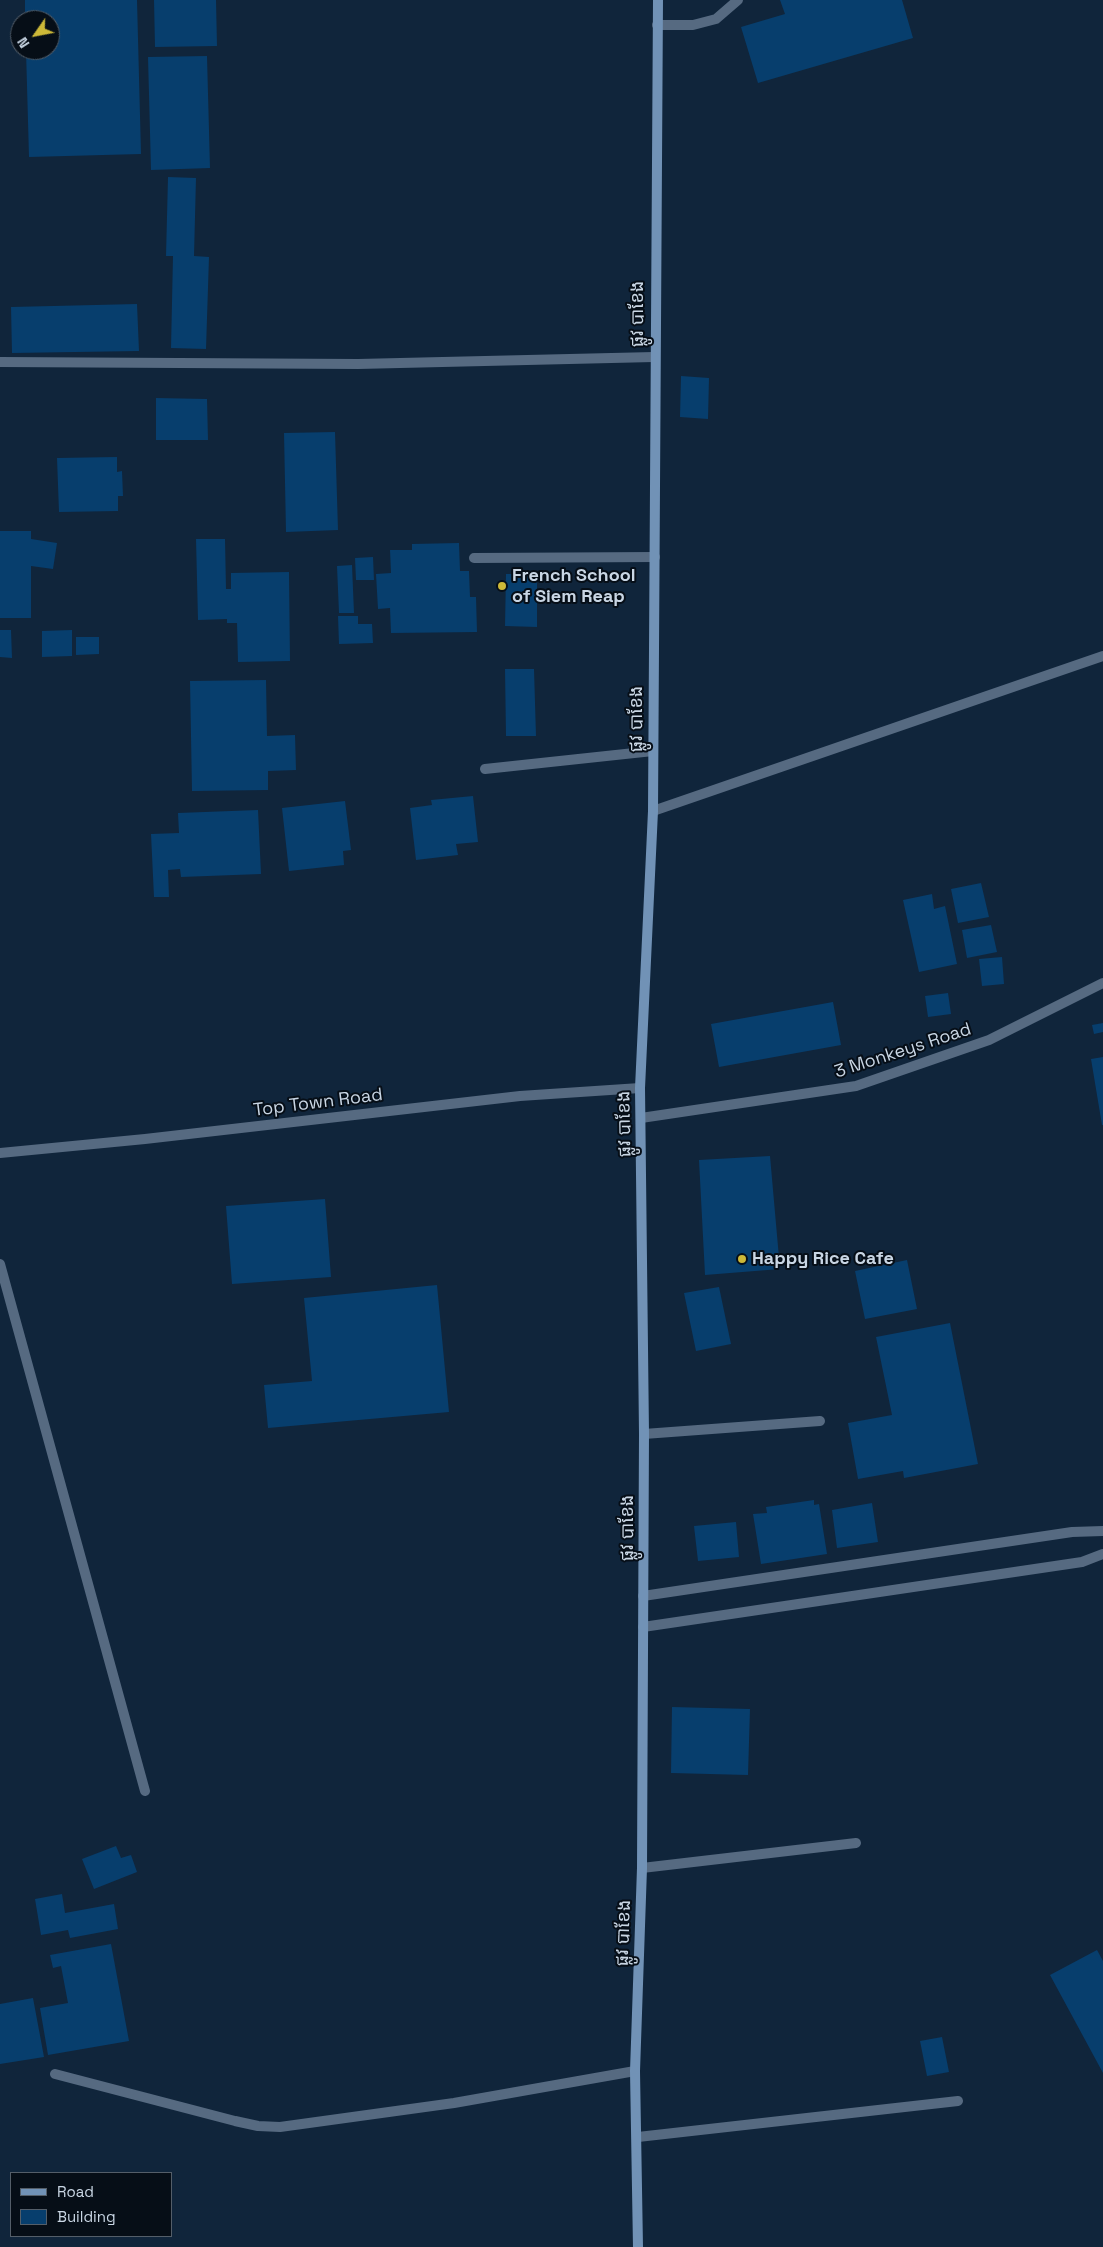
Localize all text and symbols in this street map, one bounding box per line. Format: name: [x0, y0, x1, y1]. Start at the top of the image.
north arrow: [10, 10, 60, 60]
text: N: [13, 34, 33, 51]
street label: ផ្លូវ បាខែង: [627, 281, 649, 347]
place label: French School of Siem Reap: [512, 565, 635, 608]
marker: French School of Siem Reap: [496, 580, 508, 592]
street label: ផ្លូវ បាខែង: [626, 686, 648, 752]
street label: 3 Monkeys Road: [832, 1019, 974, 1083]
street label: Top Town Road: [252, 1084, 384, 1122]
street label: ផ្លូវ បាខែង: [614, 1091, 636, 1157]
place label: Happy Rice Cafe: [752, 1248, 894, 1270]
marker: Happy Rice Cafe: [736, 1253, 748, 1265]
street label: ផ្លូវ បាខែង: [617, 1495, 639, 1561]
street label: ផ្លូវ បាខែង: [612, 1899, 636, 1967]
legend: [10, 2172, 172, 2237]
text: Road: [57, 2182, 94, 2201]
text: Building: [57, 2207, 116, 2226]

